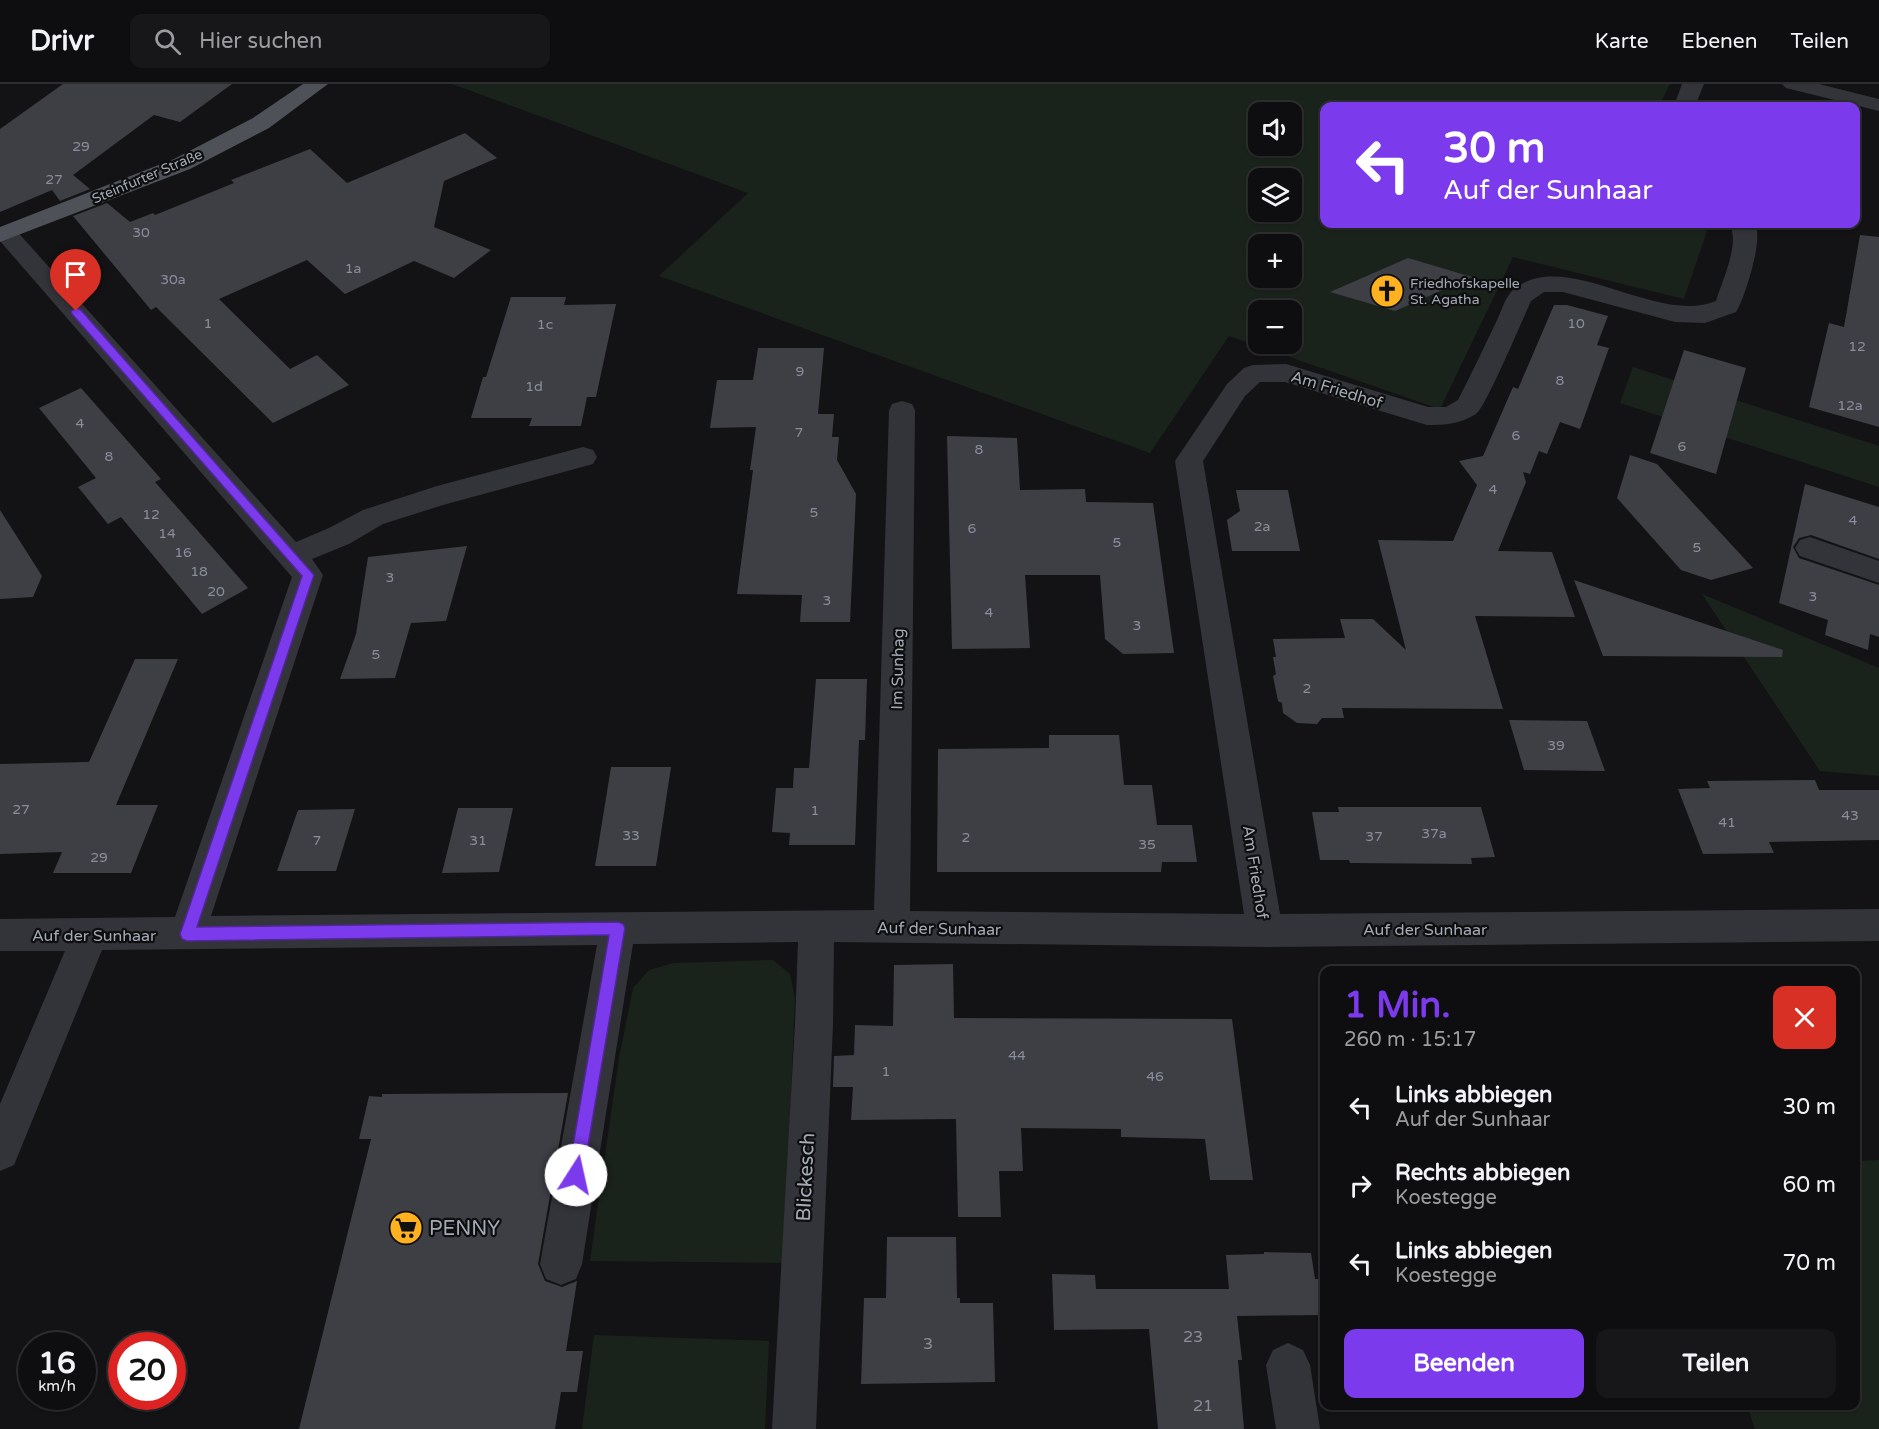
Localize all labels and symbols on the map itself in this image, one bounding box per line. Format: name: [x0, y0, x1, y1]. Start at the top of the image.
house number: 29: [72, 138, 90, 155]
street label: Steinfurter Straße: [90, 146, 205, 207]
house number: 27: [45, 171, 63, 188]
house number: 30: [132, 224, 150, 241]
pin: [50, 249, 101, 311]
house number: 1a: [345, 260, 361, 277]
house number: 30a: [160, 271, 186, 288]
church icon: Friedhofskapelle St. Agatha: [1369, 273, 1405, 309]
place label: Friedhofskapelle St. Agatha: [1410, 275, 1520, 308]
house number: 1: [204, 315, 212, 332]
house number: 10: [1567, 315, 1585, 332]
house number: 1c: [537, 316, 553, 333]
house number: 12: [1848, 338, 1866, 355]
house number: 9: [796, 363, 804, 380]
street label: Am Friedhof: [1288, 367, 1386, 414]
house number: 8: [1556, 372, 1565, 389]
house number: 1d: [525, 378, 543, 395]
house number: 12a: [1837, 397, 1863, 414]
house number: 4: [76, 415, 85, 432]
house number: 7: [795, 424, 803, 441]
house number: 6: [1512, 427, 1521, 444]
house number: 6: [1678, 438, 1687, 455]
house number: 8: [975, 441, 984, 458]
house number: 8: [105, 448, 114, 465]
house number: 4: [1489, 481, 1498, 498]
house number: 5: [810, 504, 818, 521]
house number: 12: [142, 506, 160, 523]
house number: 4: [1849, 512, 1858, 529]
house number: 2a: [1254, 518, 1270, 535]
house number: 6: [968, 520, 977, 537]
house number: 14: [158, 525, 176, 542]
house number: 5: [1113, 534, 1121, 551]
house number: 5: [1693, 539, 1701, 556]
house number: 16: [174, 544, 192, 561]
house number: 18: [190, 563, 208, 580]
house number: 3: [386, 569, 394, 586]
house number: 20: [207, 583, 225, 600]
house number: 3: [1809, 588, 1817, 605]
house number: 3: [823, 592, 831, 609]
house number: 4: [985, 604, 994, 621]
house number: 3: [1133, 617, 1141, 634]
street label: Im Sunhag: [887, 628, 909, 710]
house number: 5: [372, 646, 380, 663]
house number: 2: [1303, 680, 1311, 697]
house number: 39: [1547, 737, 1565, 754]
house number: 27: [12, 801, 30, 818]
house number: 1: [811, 802, 819, 819]
house number: 43: [1841, 807, 1859, 824]
house number: 41: [1718, 814, 1736, 831]
street label: Am Friedhof: [1238, 824, 1272, 921]
house number: 37a: [1421, 825, 1447, 842]
house number: 33: [622, 827, 640, 844]
house number: 37: [1365, 828, 1383, 845]
house number: 2: [962, 829, 970, 846]
house number: 7: [313, 832, 321, 849]
house number: 31: [469, 832, 487, 849]
house number: 35: [1138, 836, 1156, 853]
house number: 29: [90, 849, 108, 866]
street label: Auf der Sunhaar: [877, 918, 1002, 940]
street label: Auf der Sunhaar: [1363, 920, 1488, 940]
street label: Auf der Sunhaar: [32, 926, 157, 946]
house number: 44: [1008, 1047, 1026, 1064]
house number: 1: [882, 1063, 890, 1080]
house number: 46: [1146, 1068, 1164, 1085]
street label: Blickesch: [792, 1132, 820, 1222]
position arrow: [544, 1143, 608, 1207]
supermarket icon: PENNY: [388, 1210, 424, 1246]
place label: PENNY: [429, 1217, 500, 1241]
house number: 23: [1183, 1327, 1203, 1347]
speed limit sign: 20: [108, 1332, 186, 1410]
house number: 3: [923, 1334, 933, 1354]
house number: 21: [1193, 1396, 1213, 1416]

